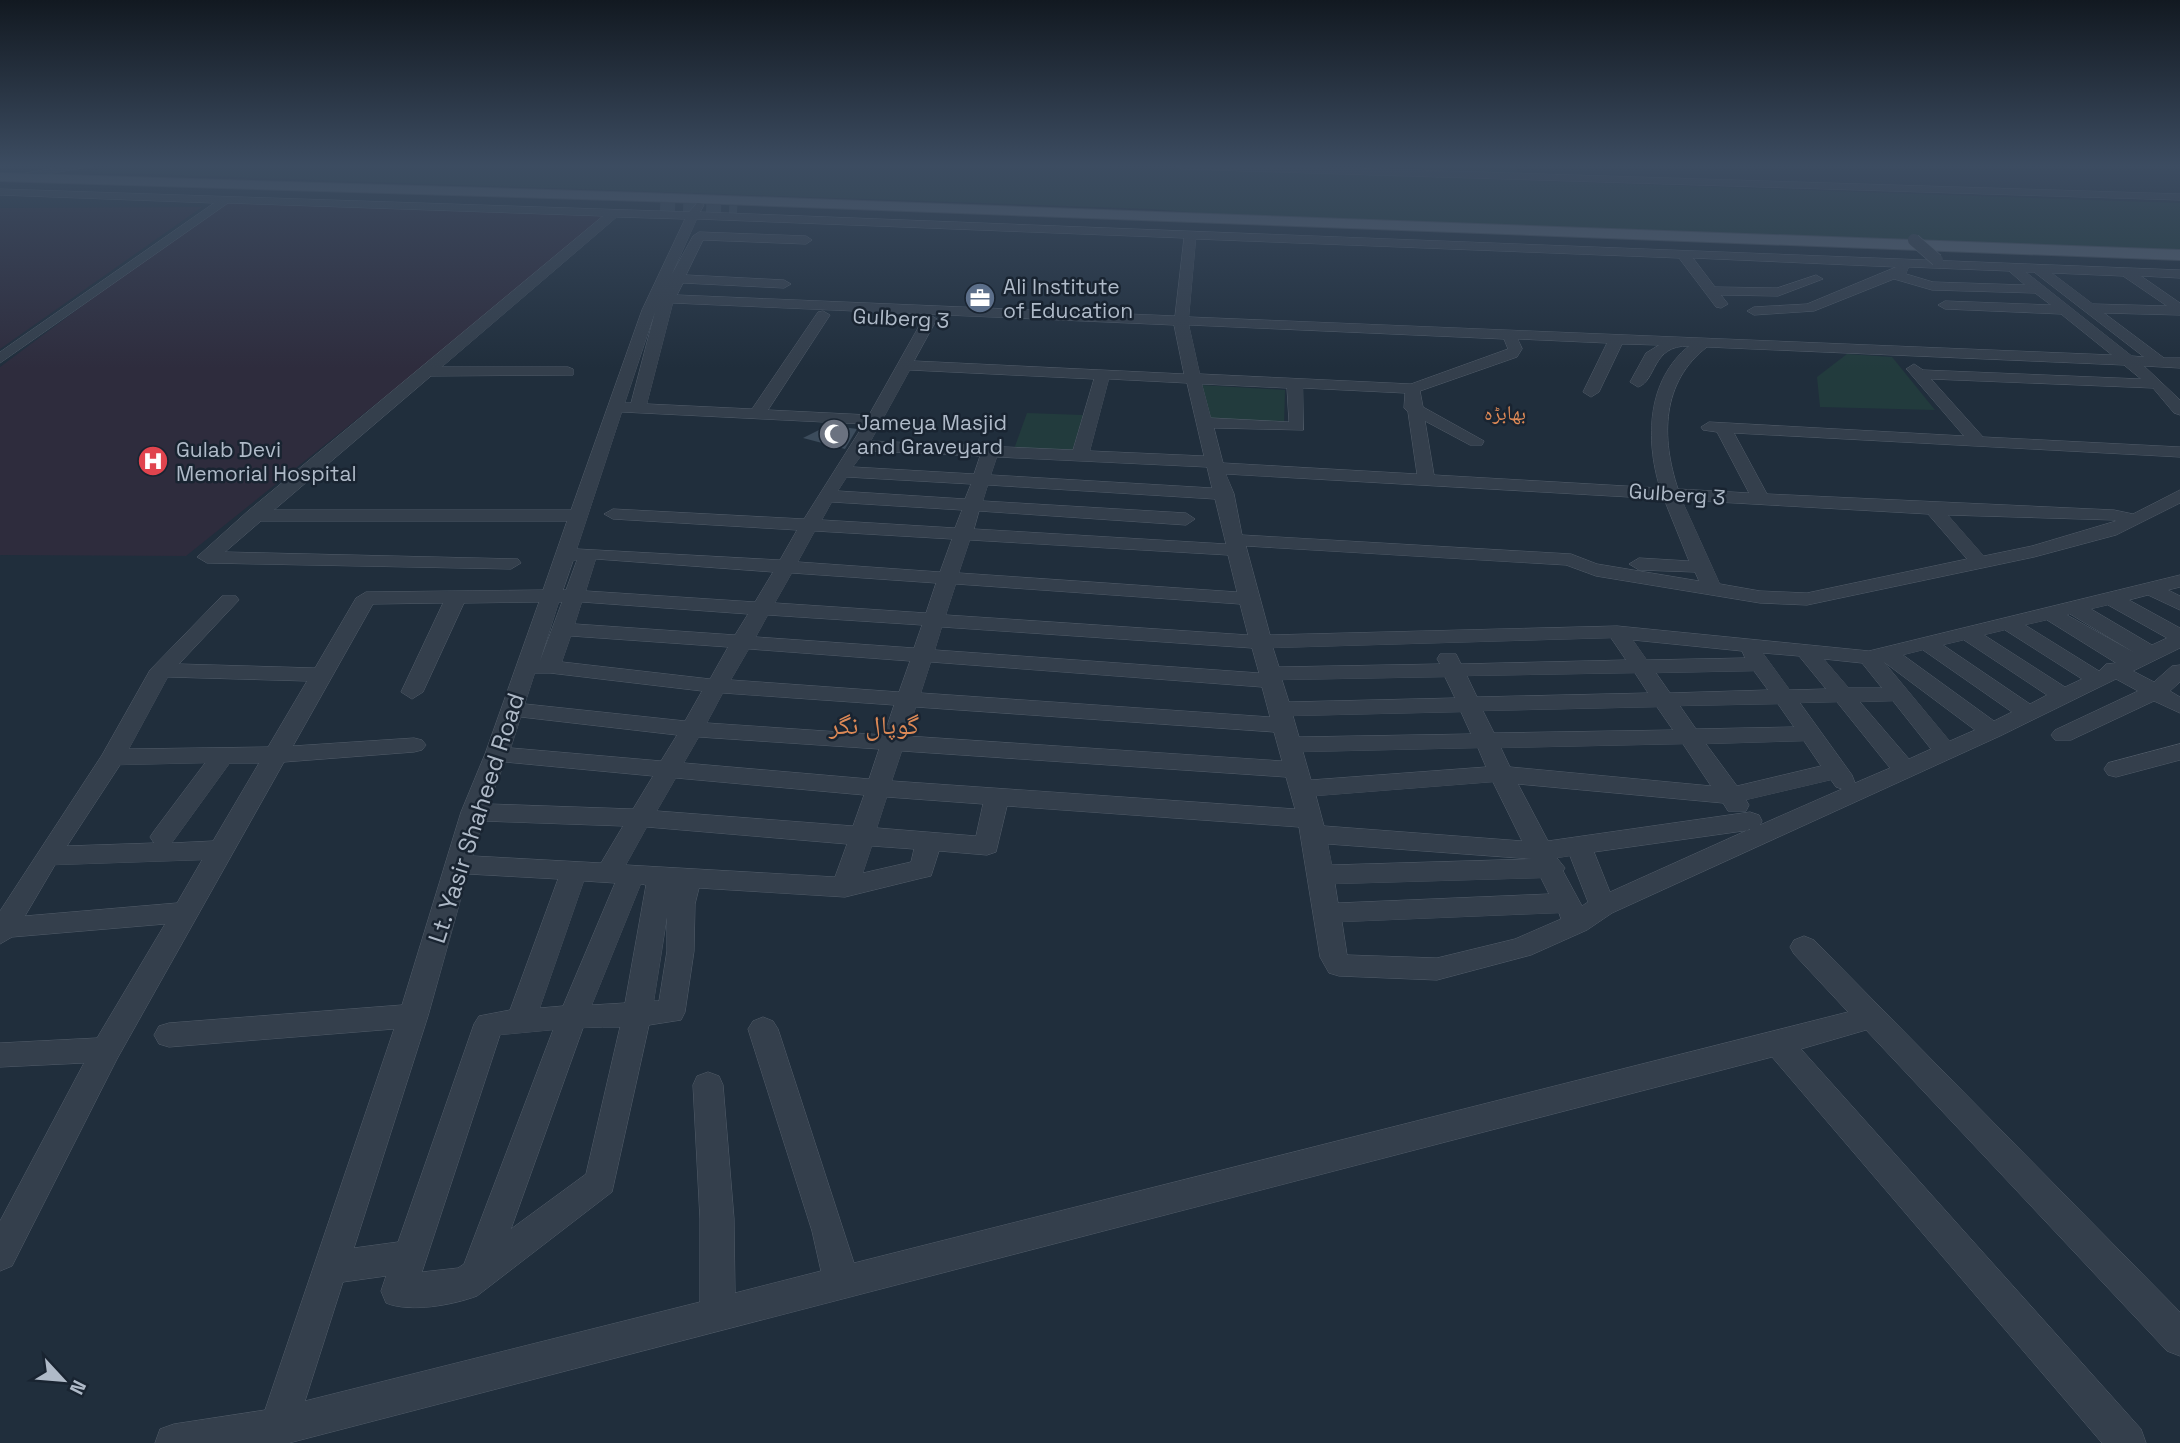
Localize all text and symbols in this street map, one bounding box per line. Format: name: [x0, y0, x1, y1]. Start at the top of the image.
place label: Ali Institute of Education: [1003, 273, 1133, 324]
office icon: Ali Institute of Education: [963, 281, 997, 315]
street label: Gulberg 3: [852, 302, 950, 334]
district label: بھابڑہ: [1484, 399, 1526, 426]
place label: Jameya Masjid and Graveyard: [857, 409, 1007, 460]
mosque icon: Jameya Masjid and Graveyard: [817, 417, 851, 451]
place label: Gulab Devi Memorial Hospital: [176, 436, 357, 487]
hospital icon: Gulab Devi Memorial Hospital: [136, 444, 170, 478]
street label: Gulberg 3: [1628, 477, 1726, 511]
street label: Lt. Yasir Shaheed Road: [421, 689, 531, 947]
district label: گوپال نگر: [828, 708, 919, 742]
north arrow: [28, 1345, 98, 1415]
text: N: [64, 1376, 92, 1398]

